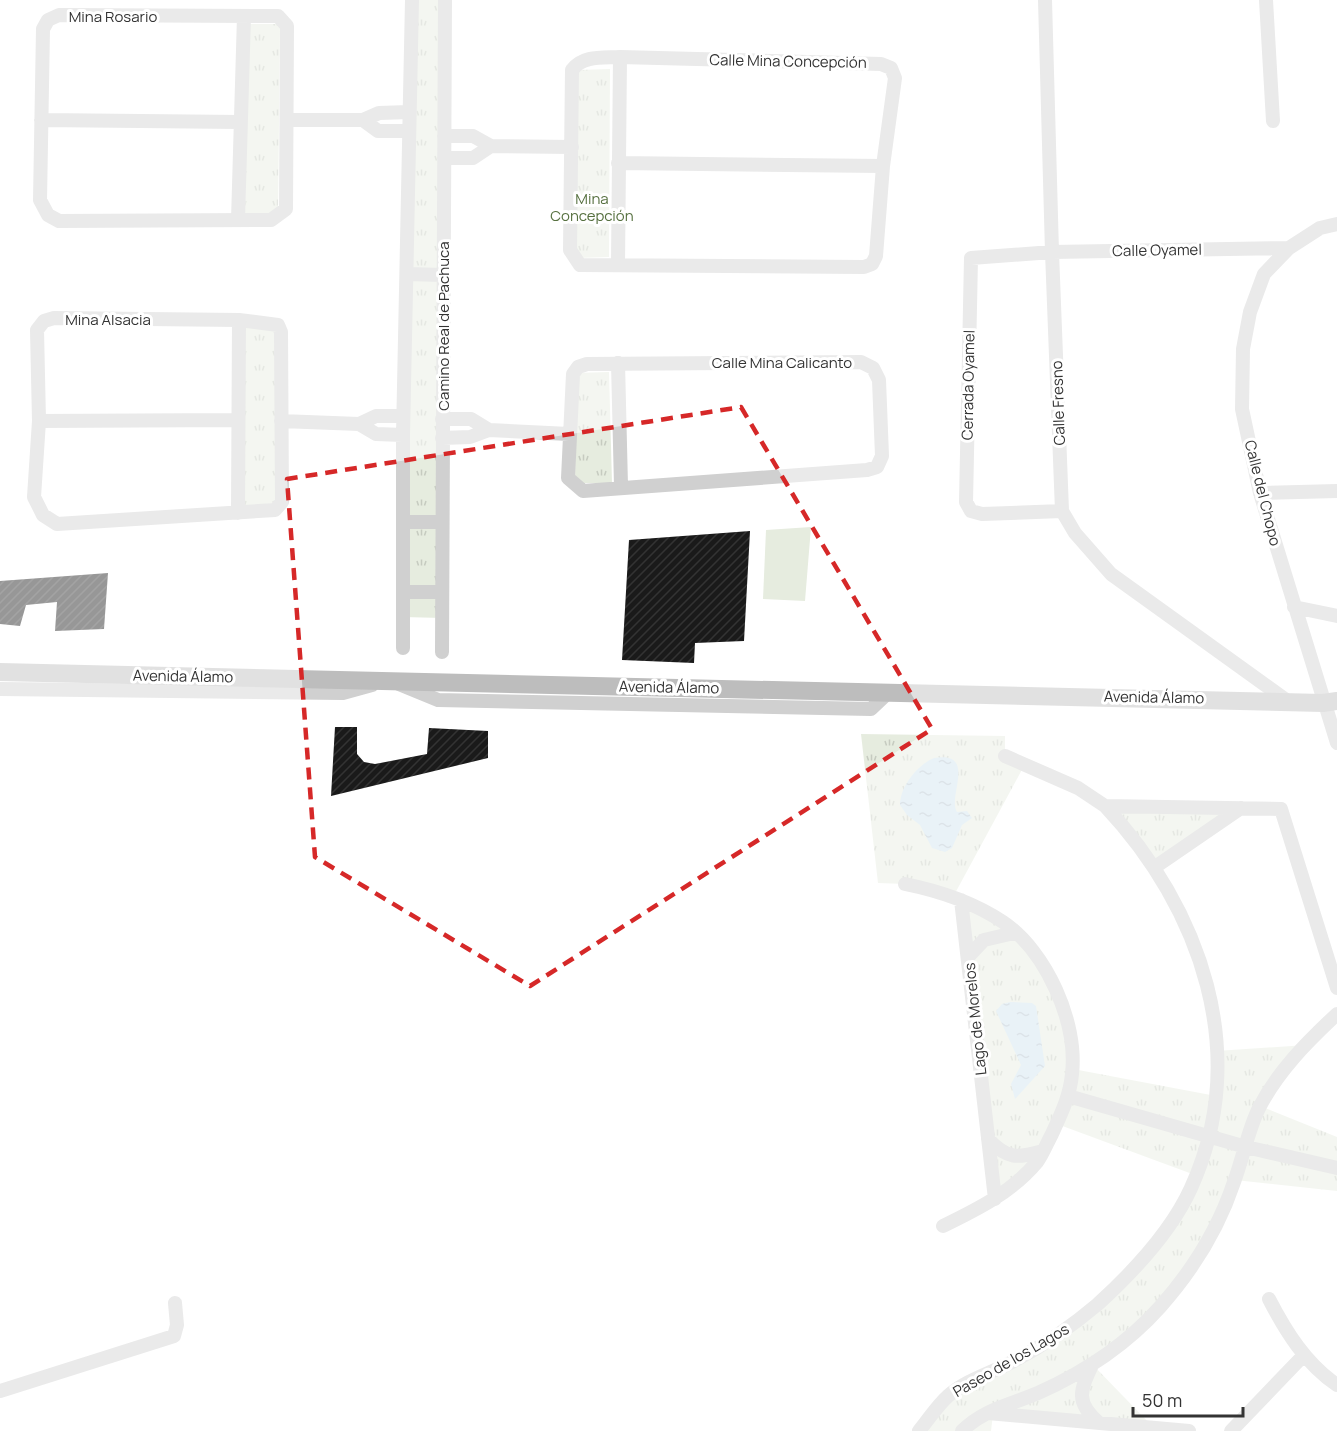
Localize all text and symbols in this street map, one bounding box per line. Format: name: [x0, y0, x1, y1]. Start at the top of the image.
street label: Mina Rosario: [69, 6, 157, 27]
street label: Calle Mina Concepción: [709, 49, 867, 73]
park label: Mina Concepción: [550, 188, 634, 226]
street label: Calle Oyamel: [1112, 239, 1202, 261]
street label: Camino Real de Pachuca: [433, 241, 454, 411]
street label: Mina Alsacia: [65, 309, 151, 330]
street label: Cerrada Oyamel: [957, 330, 979, 440]
street label: Calle Mina Calicanto: [712, 352, 852, 373]
street label: Calle Fresno: [1046, 360, 1070, 446]
street label: Calle del Chopo: [1240, 438, 1286, 548]
street label: Avenida Álamo: [133, 665, 233, 687]
street label: Avenida Álamo: [619, 676, 719, 698]
street label: Avenida Álamo: [1104, 686, 1204, 708]
street label: Lago de Morelos: [959, 962, 991, 1076]
street label: Paseo de los Lagos: [949, 1318, 1073, 1402]
scale bar: [1133, 1380, 1242, 1418]
text: 50 m: [1142, 1388, 1182, 1412]

